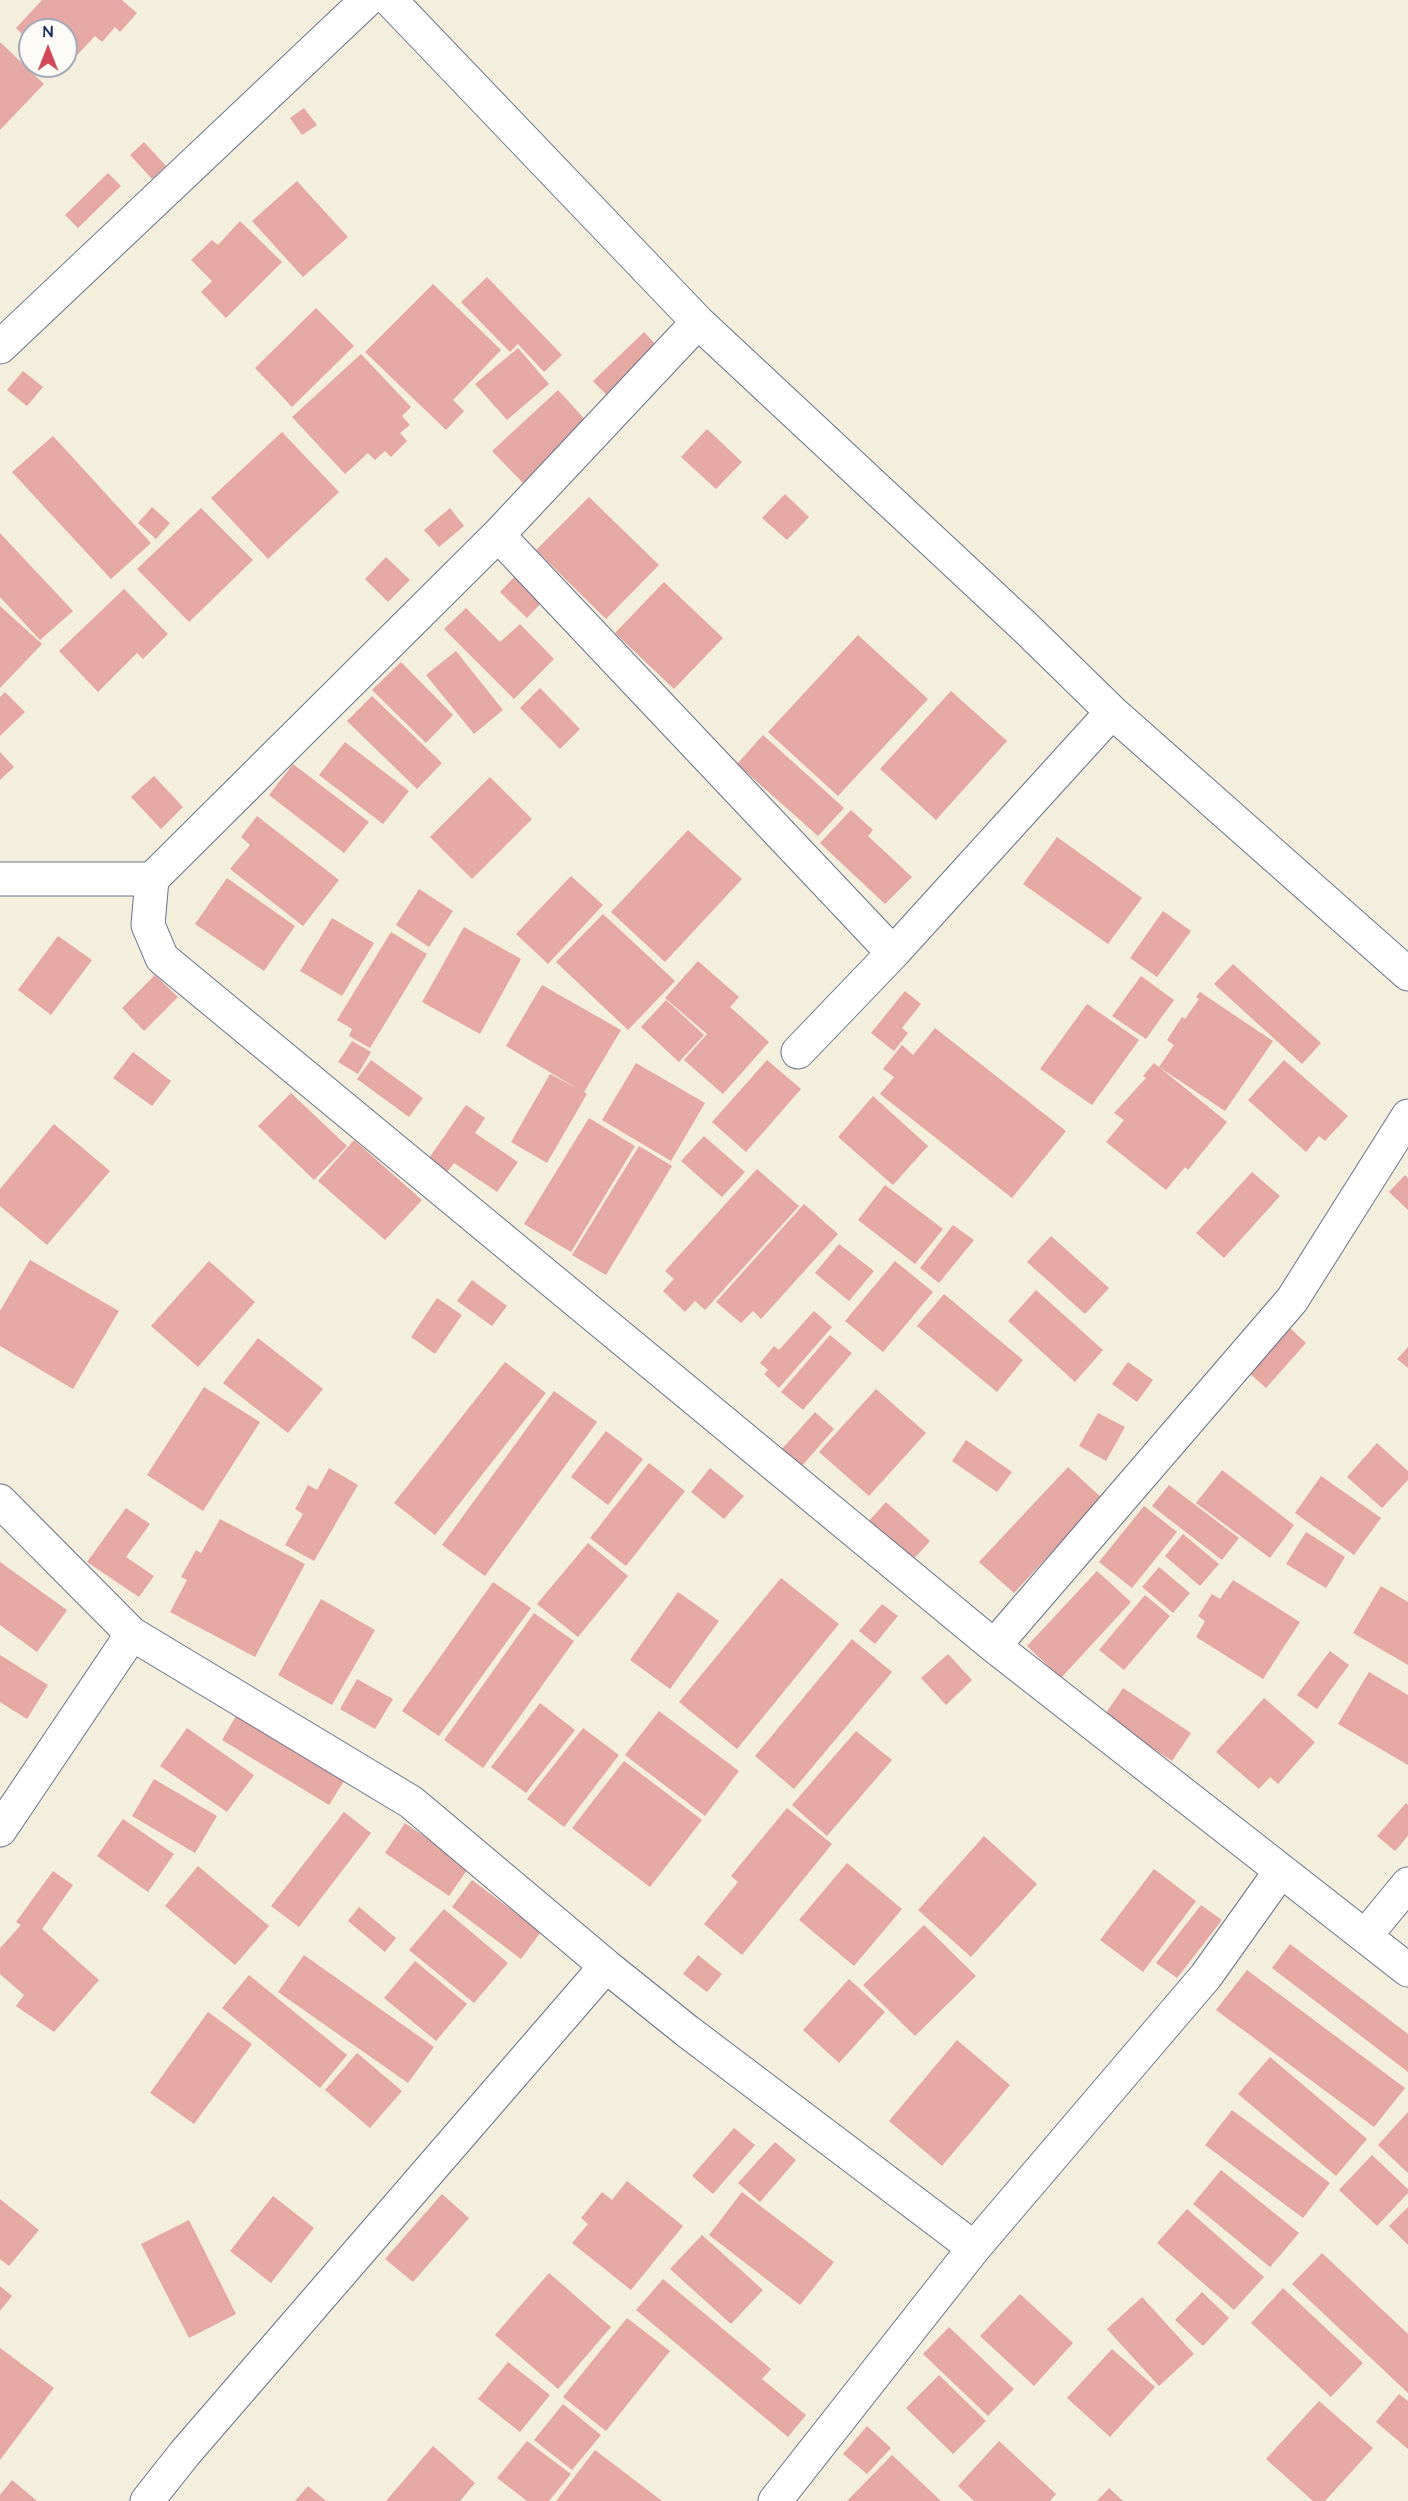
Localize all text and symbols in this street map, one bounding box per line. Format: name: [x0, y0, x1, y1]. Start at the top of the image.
north arrow: [18, 18, 78, 78]
text: N: [43, 21, 53, 43]

